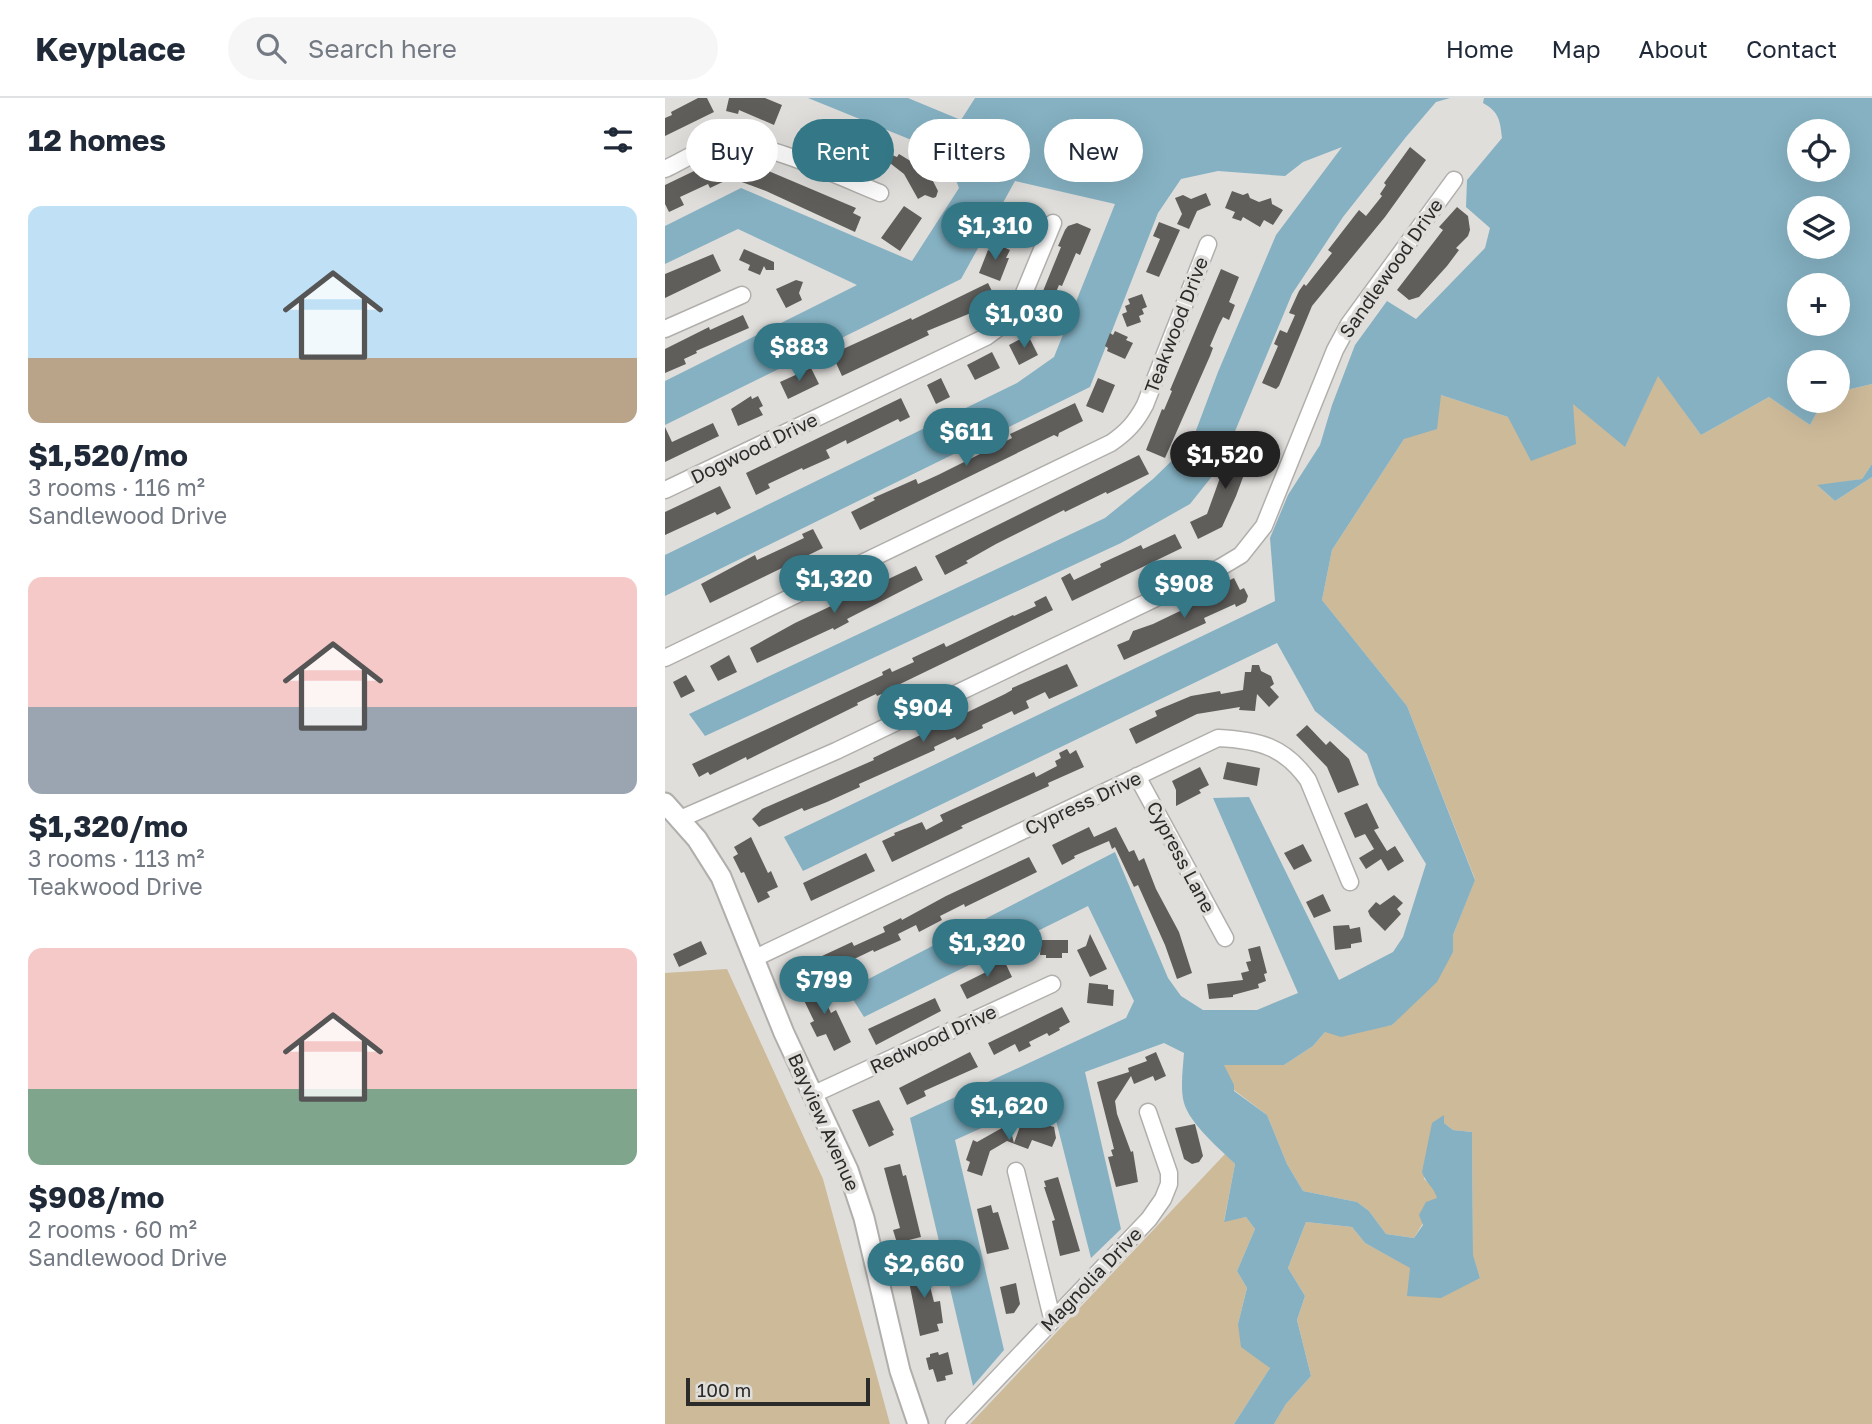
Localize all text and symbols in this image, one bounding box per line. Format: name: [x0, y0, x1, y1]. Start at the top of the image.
search box: [228, 17, 718, 80]
text: Keyplace: [35, 29, 186, 68]
icon: search: [252, 29, 290, 67]
text: Search here: [308, 33, 457, 64]
text: Home: [1446, 34, 1514, 63]
text: Map: [1552, 34, 1601, 63]
text: About: [1639, 34, 1708, 63]
text: Contact: [1746, 34, 1837, 63]
chip: Buy: [686, 119, 778, 182]
chip: Rent: [792, 119, 894, 182]
chip: Filters: [908, 119, 1030, 182]
chip: New: [1044, 119, 1143, 182]
map controls: [1787, 119, 1850, 413]
button: locate: [1787, 119, 1850, 182]
icon: filters: [599, 121, 637, 159]
text: 12 homes: [28, 122, 166, 158]
street label: Sandlewood Drive: [1334, 194, 1447, 342]
button: layers: [1787, 196, 1850, 259]
pin: $1,310: [938, 202, 1052, 262]
text: $1,310: [957, 211, 1033, 239]
icon: home: [270, 252, 396, 378]
street label: Teakwood Drive: [1139, 253, 1212, 396]
button: +: [1787, 273, 1850, 336]
pin: $1,030: [967, 290, 1081, 350]
text: $1,030: [985, 299, 1063, 327]
pin: $883: [758, 324, 840, 383]
text: $883: [770, 332, 828, 360]
button: −: [1787, 350, 1850, 413]
street label: Dogwood Drive: [687, 407, 821, 488]
pin: $611: [925, 408, 1007, 468]
text: $611: [939, 417, 993, 445]
pin: $1,520: [1168, 432, 1282, 491]
text: $1,520/mo: [28, 437, 188, 473]
text: $1,520: [1186, 440, 1264, 468]
text: 3 rooms · 116 m²: [28, 473, 205, 501]
text: Sandlewood Drive: [28, 501, 227, 529]
pin: $1,320: [777, 556, 891, 615]
pin: $908: [1143, 560, 1225, 620]
text: $1,320: [795, 564, 873, 592]
text: $908: [1154, 569, 1214, 597]
icon: home: [270, 623, 396, 749]
pin: $904: [882, 684, 964, 744]
text: $904: [893, 693, 953, 721]
street label: Cypress Drive: [1021, 766, 1145, 839]
street label: Cypress Lane: [1142, 797, 1220, 916]
text: $1,320/mo: [28, 808, 188, 844]
text: 3 rooms · 113 m²: [28, 844, 205, 872]
text: Teakwood Drive: [28, 872, 203, 900]
pin: $1,320: [930, 920, 1044, 979]
text: $1,320: [948, 928, 1026, 956]
pin: $799: [783, 956, 865, 1016]
text: $799: [795, 965, 853, 993]
icon: home: [270, 994, 396, 1120]
street label: Redwood Drive: [866, 999, 1000, 1078]
street label: Bayview Avenue: [784, 1049, 865, 1194]
pin: $1,620: [952, 1082, 1066, 1142]
text: $1,620: [970, 1091, 1048, 1119]
text: $908/mo: [28, 1179, 165, 1215]
text: 2 rooms · 60 m²: [28, 1215, 197, 1243]
street label: Magnolia Drive: [1035, 1222, 1146, 1335]
pin: $2,660: [867, 1240, 981, 1300]
text: Sandlewood Drive: [28, 1243, 227, 1271]
text: $2,660: [884, 1249, 964, 1277]
scale bar: [686, 1375, 870, 1407]
text: 100 m: [697, 1378, 751, 1401]

